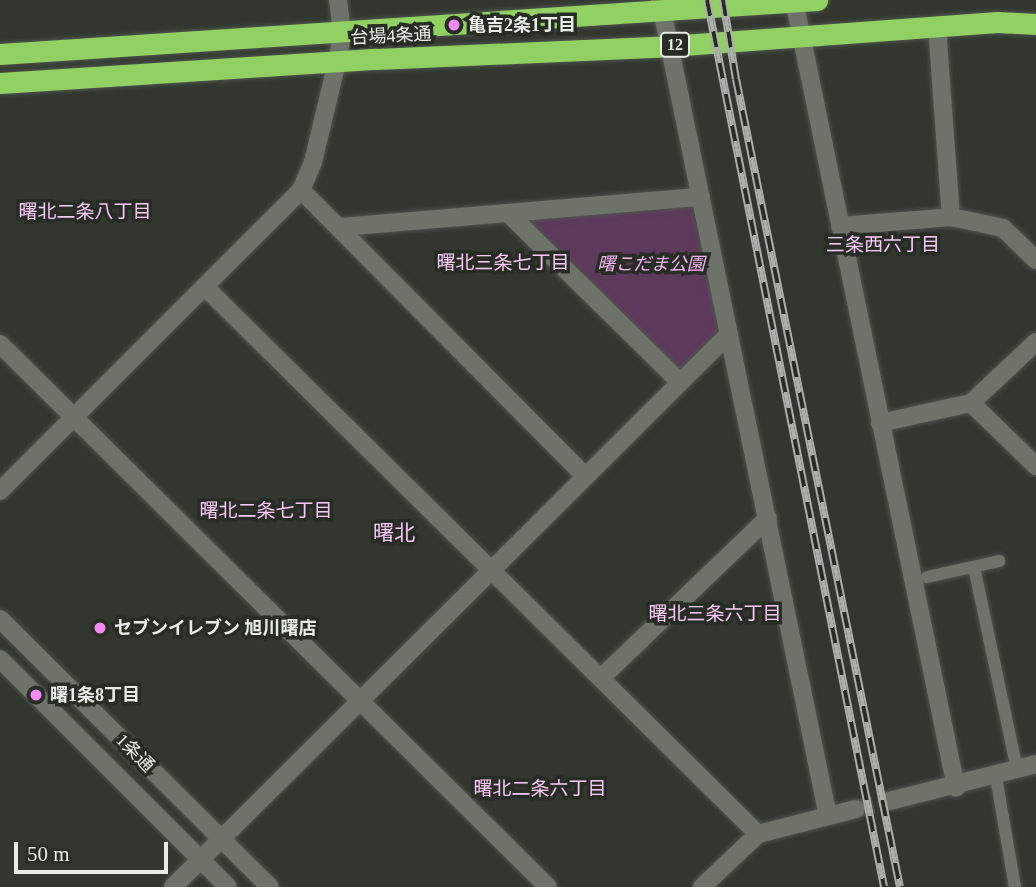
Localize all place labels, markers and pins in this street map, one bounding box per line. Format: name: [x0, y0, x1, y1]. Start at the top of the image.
place label: 亀吉2条1丁目: [468, 14, 576, 36]
marker: 亀吉2条1丁目: [446, 17, 462, 33]
place label: セブンイレブン 旭川曙店: [114, 617, 316, 639]
marker: セブンイレブン 旭川曙店: [92, 620, 108, 636]
place label: 曙1条8丁目: [50, 684, 140, 706]
marker: 曙1条8丁目: [28, 687, 44, 703]

